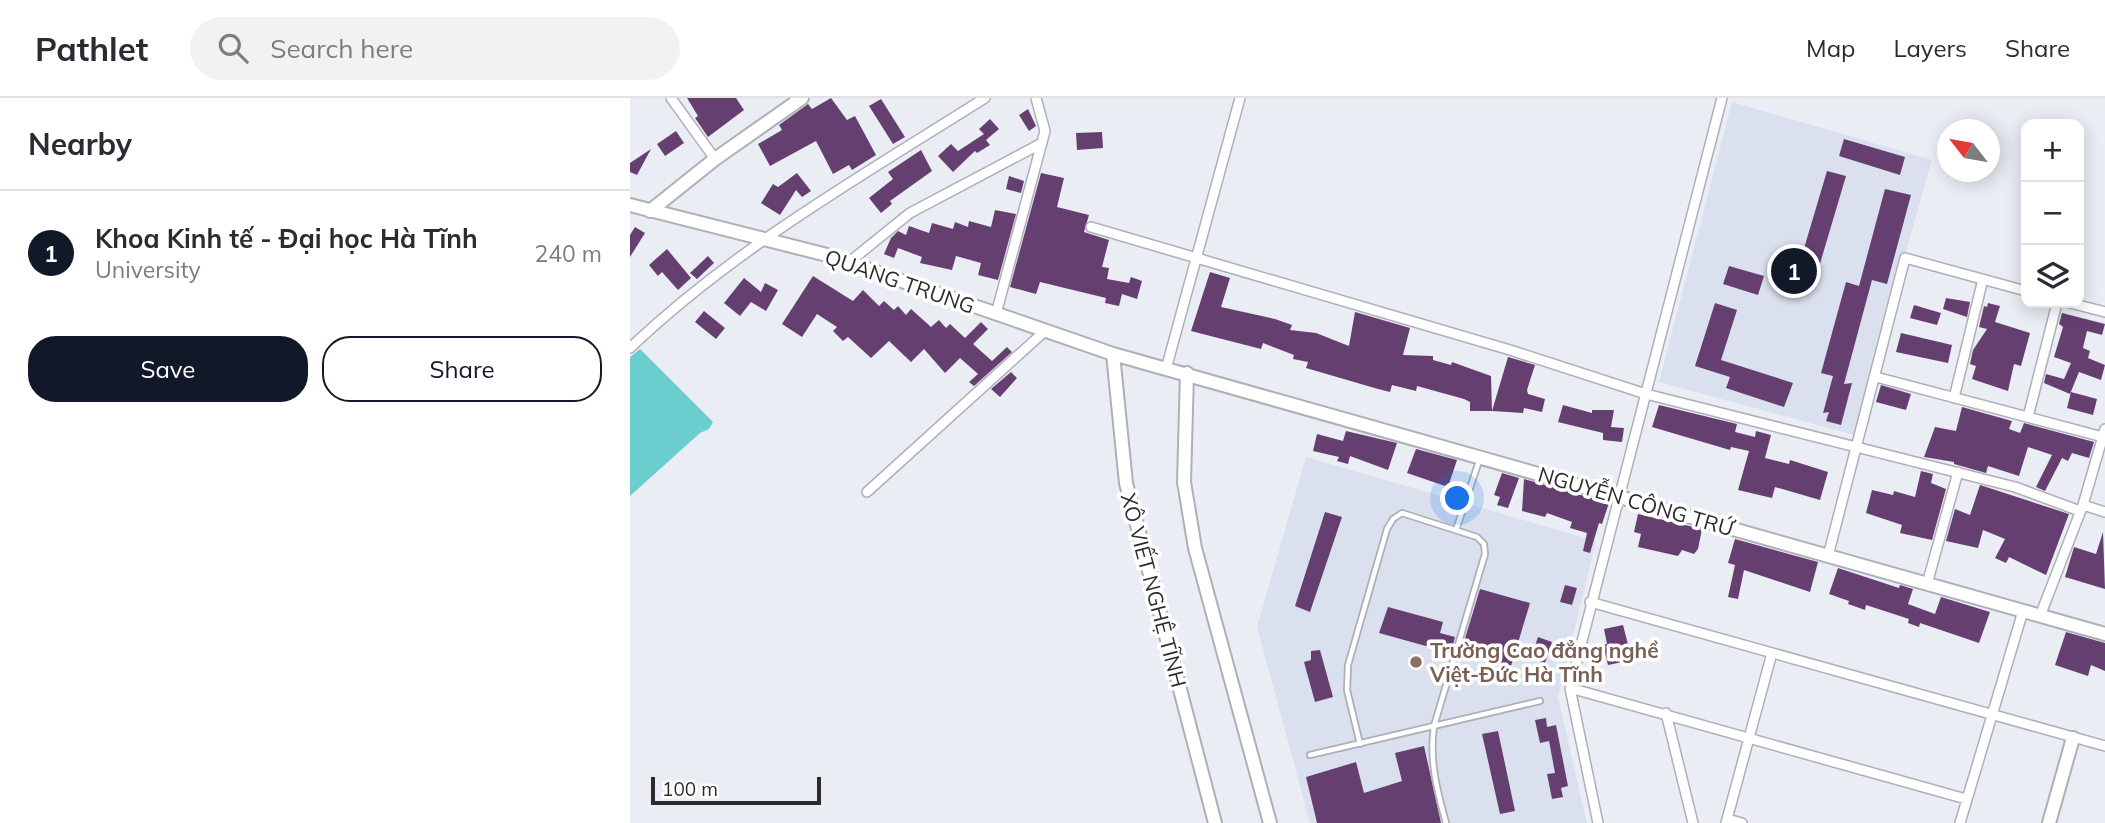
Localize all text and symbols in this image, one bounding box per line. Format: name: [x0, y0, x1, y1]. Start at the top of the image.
search box: [190, 17, 680, 80]
text: Pathlet: [35, 28, 148, 69]
icon: search: [214, 29, 252, 67]
text: Search here: [270, 32, 413, 65]
text: Map: [1806, 33, 1855, 63]
text: Layers: [1893, 33, 1967, 63]
text: Share: [2005, 33, 2070, 63]
north arrow: [1937, 119, 2000, 182]
map controls: [2021, 119, 2084, 308]
button: +: [2021, 119, 2084, 182]
text: Nearby: [28, 125, 132, 163]
button: −: [2021, 182, 2084, 245]
text: Khoa Kinh tế - Đại học Hà Tĩnh: [95, 222, 478, 255]
text: 1: [44, 239, 58, 268]
text: 240 m: [534, 239, 602, 268]
street label: QUANG TRUNG: [822, 243, 978, 319]
pin: 1: [1771, 245, 1817, 297]
button: layers: [2021, 245, 2084, 308]
text: University: [95, 255, 201, 284]
button: Save: [28, 336, 308, 402]
button: Share: [322, 336, 602, 402]
street label: NGUYỄN CÔNG TRỨ: [1535, 460, 1739, 542]
your location: [1440, 481, 1474, 515]
street label: XÔ VIẾT NGHỆ TĨNH: [1116, 490, 1193, 690]
place label: Trường Cao đẳng nghề Việt-Đức Hà Tĩnh: [1429, 637, 1659, 687]
marker: Trường Cao đẳng nghề Việt-Đức Hà Tĩnh: [1408, 654, 1424, 670]
scale bar: [651, 774, 821, 806]
text: 100 m: [662, 777, 718, 801]

